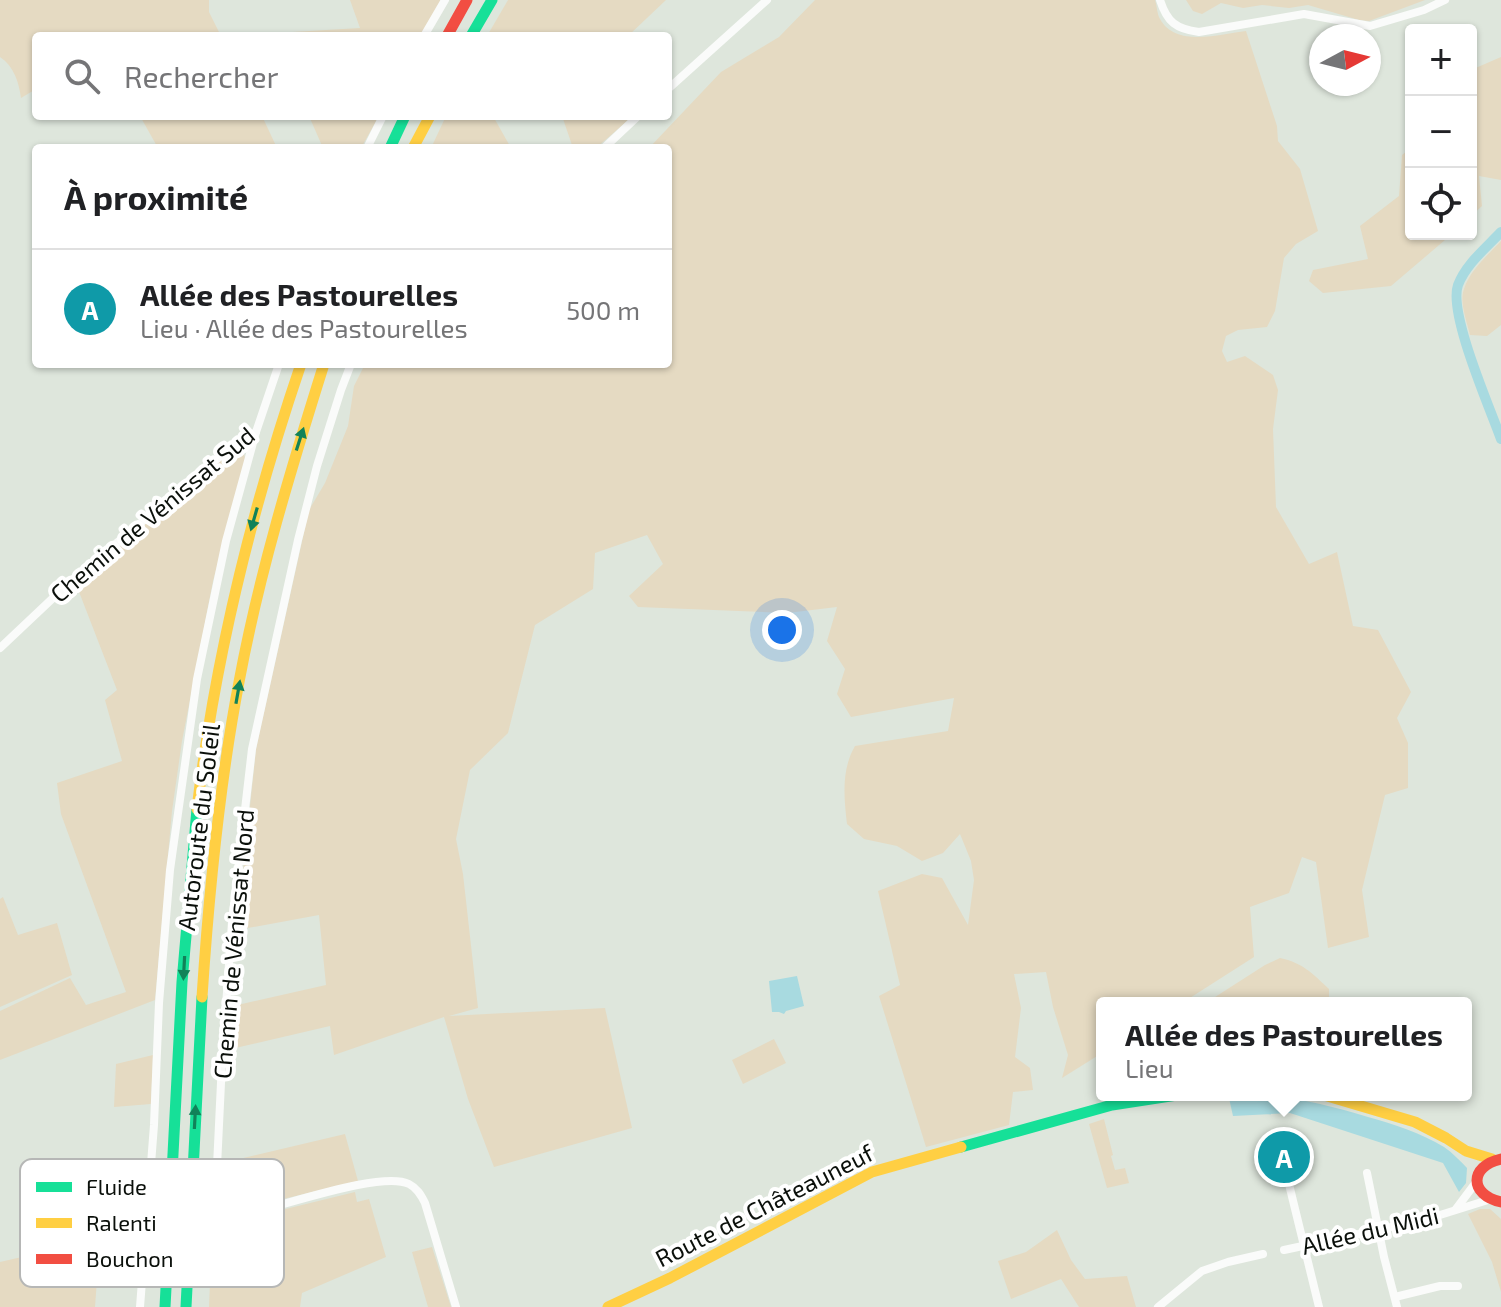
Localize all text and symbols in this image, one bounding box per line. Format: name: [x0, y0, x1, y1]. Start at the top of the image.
north arrow: [1309, 24, 1381, 96]
map controls: [1405, 24, 1477, 240]
button: +: [1405, 24, 1477, 96]
search box: [32, 32, 672, 120]
icon: search: [60, 54, 104, 98]
text: Rechercher: [124, 58, 279, 94]
button: −: [1405, 96, 1477, 168]
button: locate: [1405, 168, 1477, 240]
text: À proximité: [64, 176, 248, 217]
text: Allée des Pastourelles: [140, 276, 458, 312]
text: A: [82, 294, 98, 325]
text: 500 m: [566, 294, 640, 325]
text: Lieu · Allée des Pastourelles: [140, 312, 468, 343]
street label: Chemin de Vénissat Sud: [44, 420, 260, 608]
one-way arrow: [294, 427, 307, 451]
one-way arrow: [247, 507, 260, 531]
your location: [762, 610, 802, 650]
one-way arrow: [232, 679, 244, 704]
street label: Autoroute du Soleil: [171, 722, 225, 932]
street label: Chemin de Vénissat Nord: [207, 808, 259, 1080]
one-way arrow: [177, 956, 190, 982]
popup: [1096, 997, 1472, 1101]
text: Allée des Pastourelles: [1125, 1016, 1443, 1052]
text: Lieu: [1125, 1052, 1174, 1083]
one-way arrow: [189, 1104, 202, 1129]
pin: A: [1258, 1127, 1310, 1187]
street label: Route de Châteauneuf: [650, 1137, 879, 1273]
legend: [20, 1159, 284, 1287]
text: Fluide: [86, 1173, 147, 1199]
street label: Allée du Midi: [1299, 1200, 1441, 1260]
text: Ralenti: [86, 1209, 157, 1235]
text: Bouchon: [86, 1245, 174, 1271]

